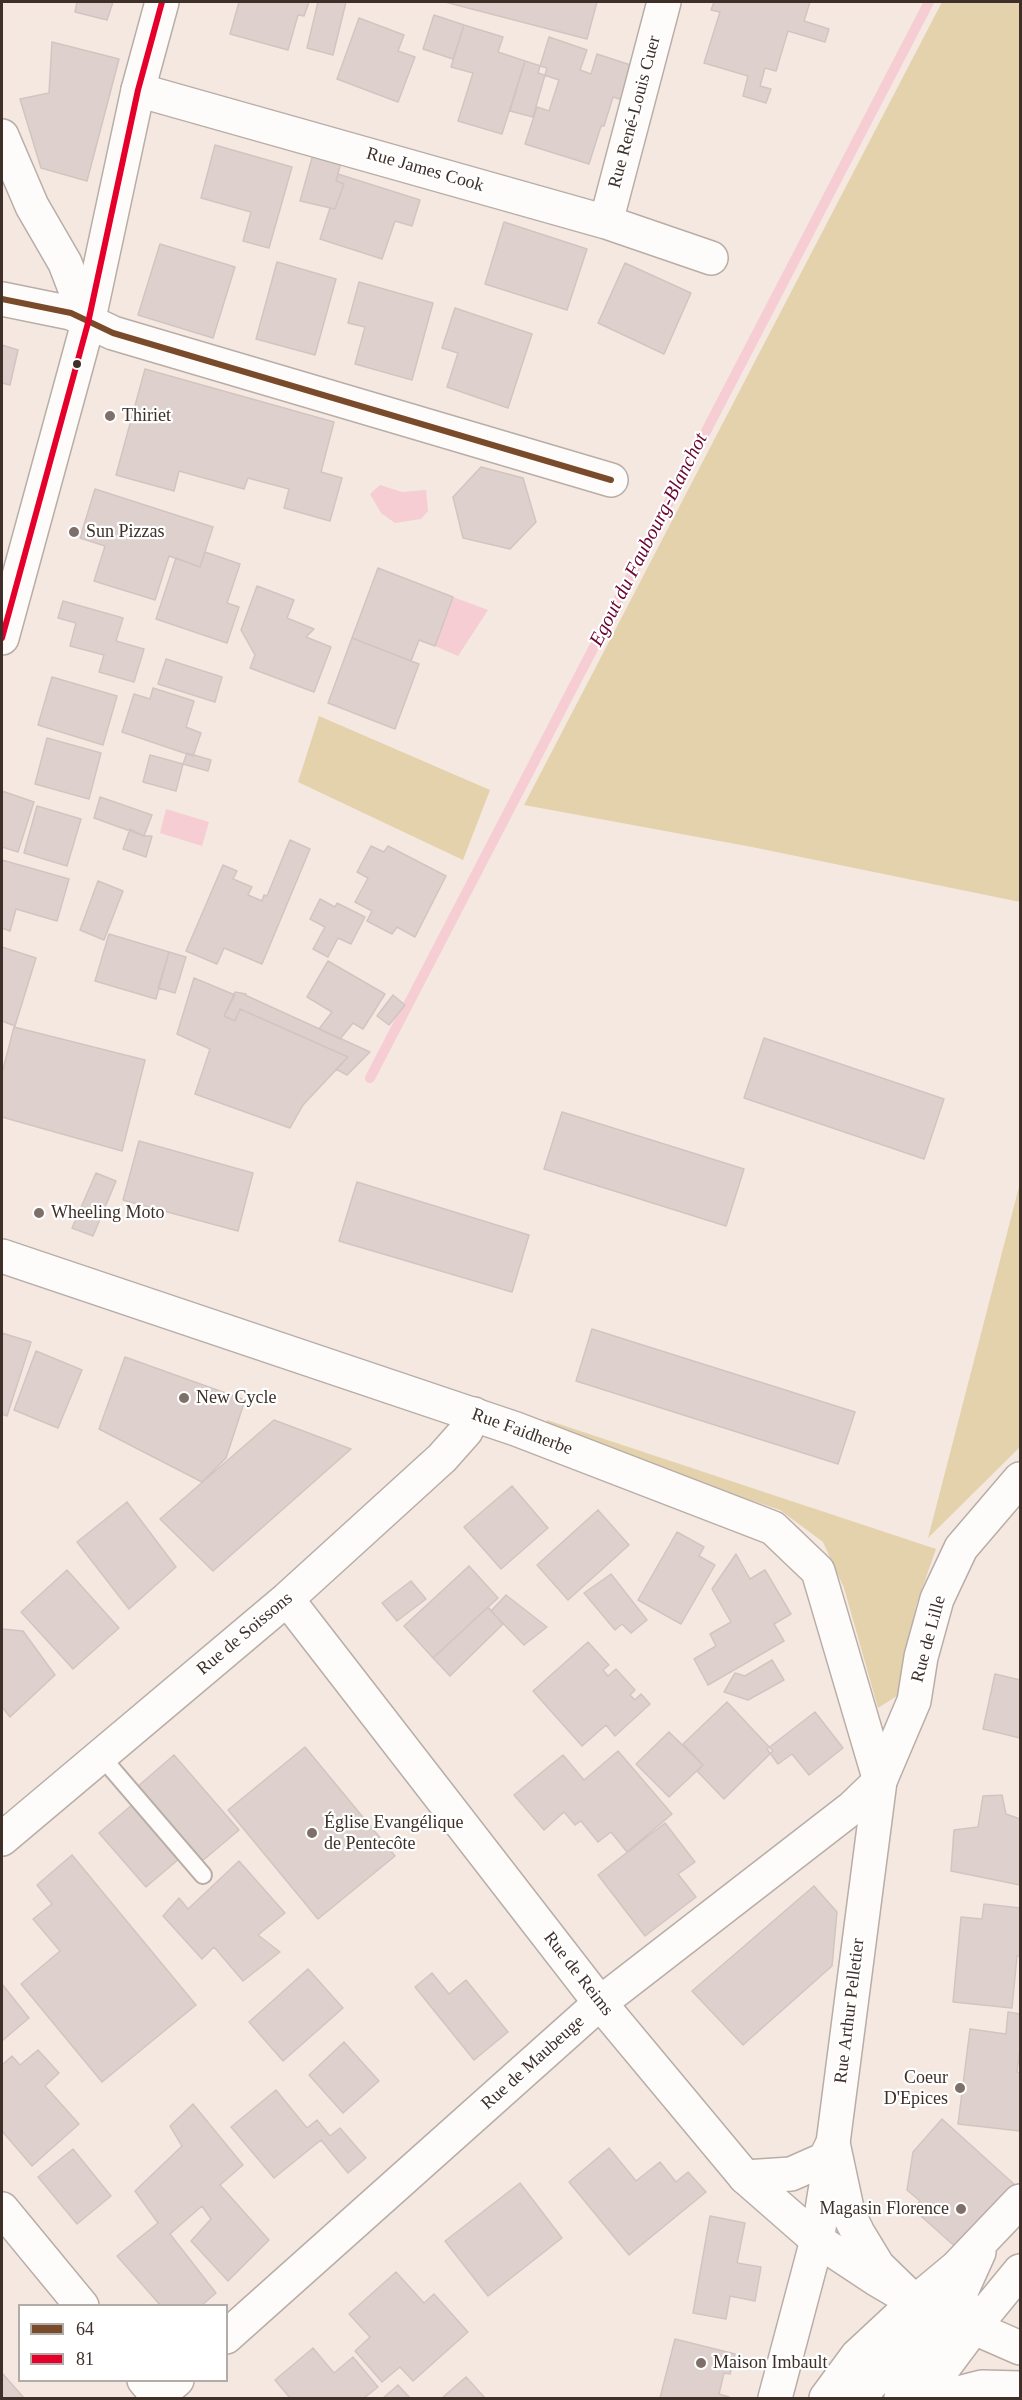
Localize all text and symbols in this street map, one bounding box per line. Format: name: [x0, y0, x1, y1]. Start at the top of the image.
street label: Rue René-Louis Cuer: [604, 33, 666, 191]
street label: Rue James Cook: [364, 143, 486, 197]
unlabelled marker: [71, 358, 83, 370]
place label: Thiriet: [122, 405, 171, 427]
marker: Thiriet: [103, 409, 117, 423]
water label: Egout du Faubourg-Blanchot: [585, 429, 713, 651]
place label: Sun Pizzas: [86, 521, 164, 543]
marker: Sun Pizzas: [67, 525, 81, 539]
place label: Wheeling Moto: [51, 1202, 164, 1224]
marker: Wheeling Moto: [32, 1206, 46, 1220]
place label: New Cycle: [196, 1387, 276, 1409]
marker: New Cycle: [177, 1391, 191, 1405]
street label: Rue Faidherbe: [469, 1404, 575, 1460]
street label: Rue de Soissons: [193, 1588, 297, 1680]
street label: Rue de Lille: [907, 1593, 951, 1685]
place label: Église Evangélique de Pentecôte: [324, 1812, 463, 1854]
marker: Église Evangélique de Pentecôte: [305, 1826, 319, 1840]
street label: Rue de Reims: [538, 1928, 618, 2020]
street label: Rue Arthur Pelletier: [830, 1937, 870, 2085]
street label: Rue de Maubeuge: [477, 2011, 589, 2115]
place label: Coeur D'Epices: [884, 2067, 948, 2110]
marker: Coeur D'Epices: [953, 2081, 967, 2095]
place label: Magasin Florence: [820, 2198, 949, 2220]
marker: Magasin Florence: [954, 2202, 968, 2216]
legend: [18, 2304, 228, 2382]
text: 64: [76, 2319, 94, 2339]
text: 81: [76, 2349, 94, 2369]
place label: Maison Imbault: [713, 2352, 827, 2374]
marker: Maison Imbault: [694, 2356, 708, 2370]

